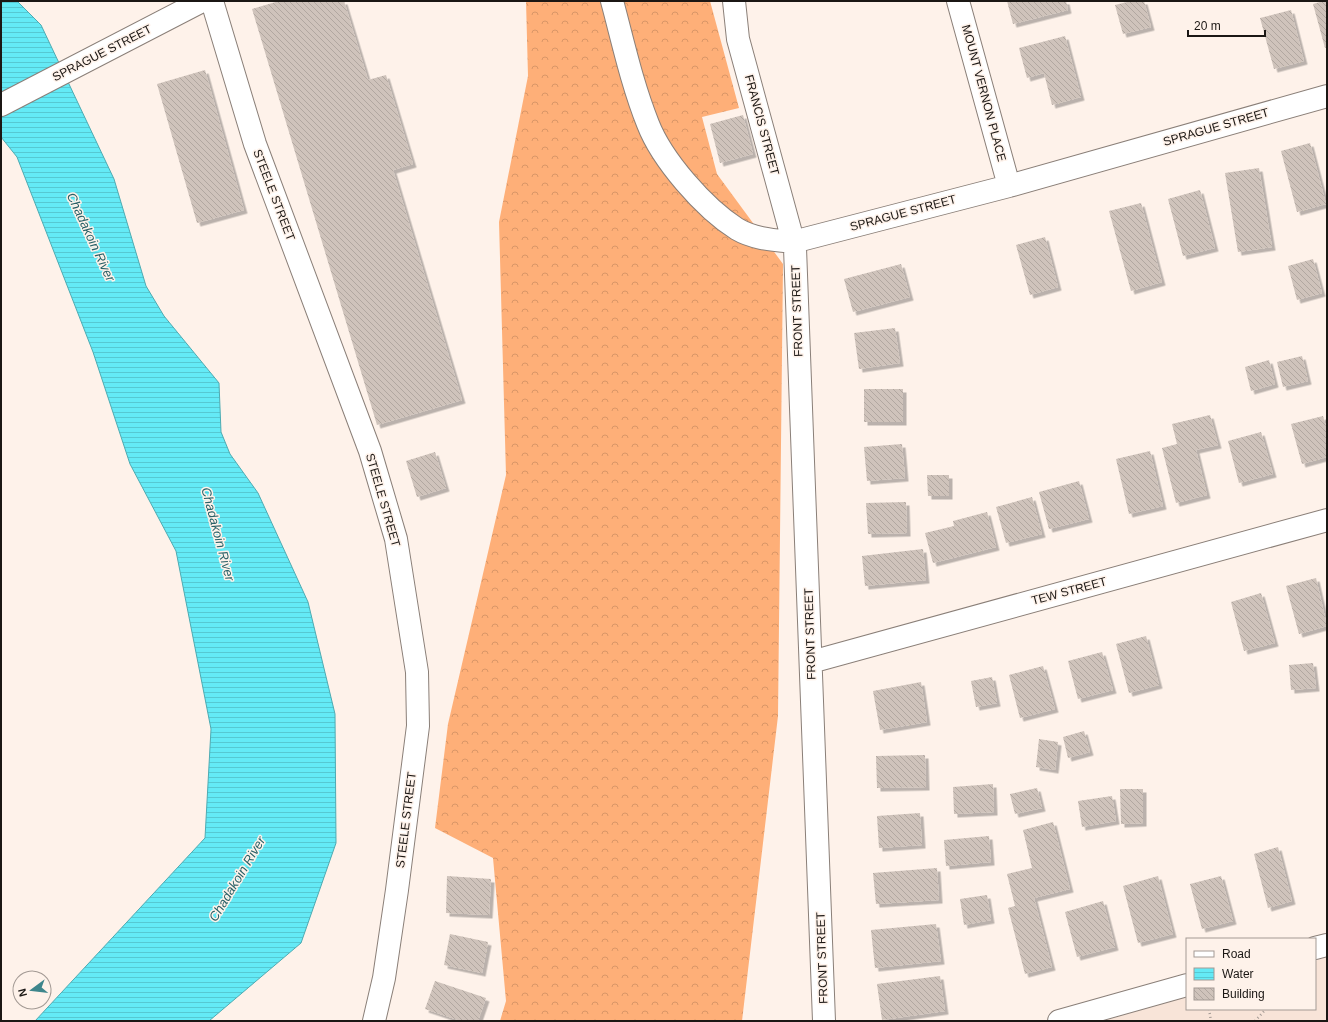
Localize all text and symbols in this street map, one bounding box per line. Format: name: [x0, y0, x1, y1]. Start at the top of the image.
scale bar: [1188, 12, 1265, 38]
text: 20 m: [1194, 19, 1221, 33]
street label: SPRAGUE STREET: [50, 22, 154, 84]
street label: MOUNT VERNON PLACE: [959, 23, 1009, 163]
street label: FRANCIS STREET: [742, 73, 782, 177]
street label: SPRAGUE STREET: [1162, 105, 1271, 149]
street label: STEELE STREET: [250, 147, 298, 243]
water label: Chadakoin River: [64, 190, 118, 284]
street label: SPRAGUE STREET: [848, 192, 958, 234]
street label: FRONT STREET: [788, 264, 806, 357]
street label: STEELE STREET: [363, 452, 403, 549]
water label: Chadakoin River: [198, 486, 238, 583]
street label: TEW STREET: [1030, 574, 1109, 608]
street label: FRONT STREET: [801, 587, 819, 680]
street label: STEELE STREET: [393, 771, 419, 869]
water label: Chadakoin River: [206, 833, 269, 924]
street label: FRONT STREET: [813, 911, 831, 1004]
legend: [1186, 938, 1316, 1010]
text: Road: [1222, 947, 1251, 961]
text: Water: [1222, 967, 1254, 981]
north arrow: [12, 970, 52, 1010]
text: N: [16, 987, 29, 998]
text: Building: [1222, 987, 1265, 1001]

